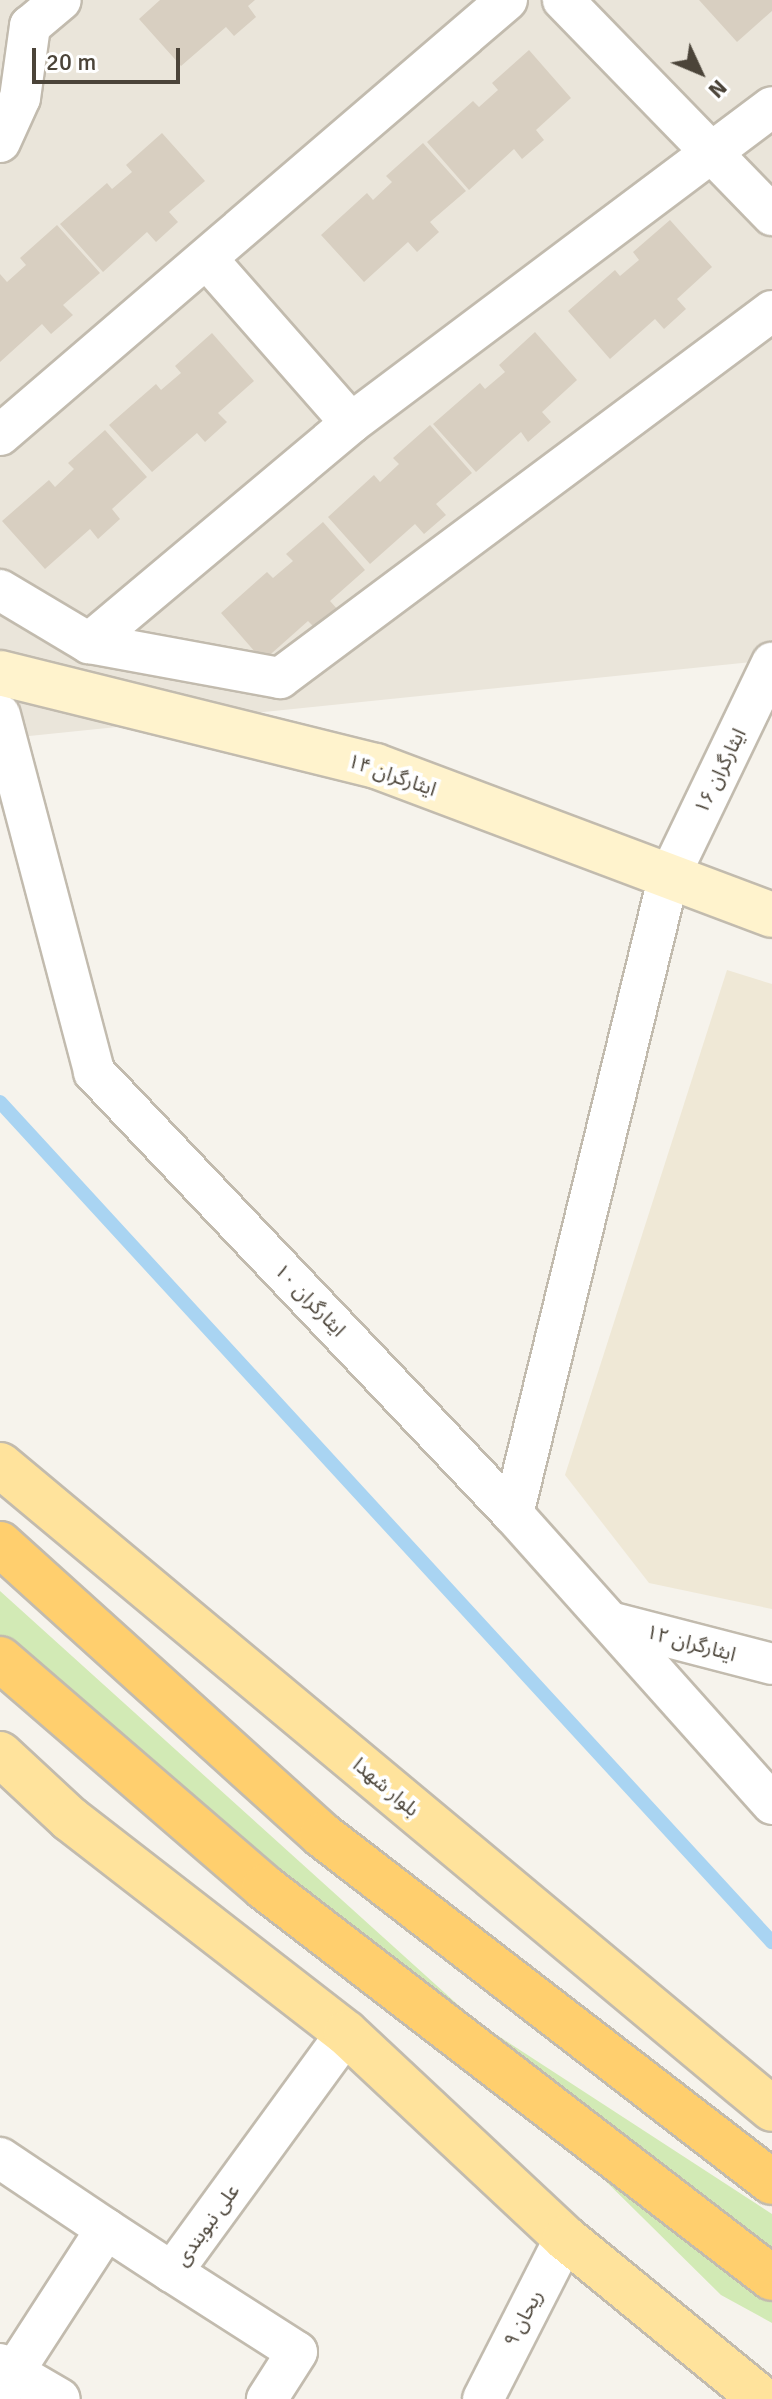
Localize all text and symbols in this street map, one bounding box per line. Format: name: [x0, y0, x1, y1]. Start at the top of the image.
scale bar: [36, 32, 184, 82]
north arrow: [660, 32, 740, 112]
text: 20 m: [46, 47, 96, 77]
text: N: [703, 74, 733, 104]
street label: ایثارگران ۱۶: [689, 724, 751, 818]
street label: ایثارگران ۱۴: [345, 749, 439, 801]
street label: ایثارگران ۱۰: [269, 1259, 351, 1341]
street label: ایثارگران ۱۲: [643, 1620, 739, 1666]
street label: بلوار شهدا: [348, 1753, 424, 1821]
street label: علی نبوبندی: [169, 2180, 245, 2270]
street label: ریحان ۹: [498, 2286, 548, 2350]

